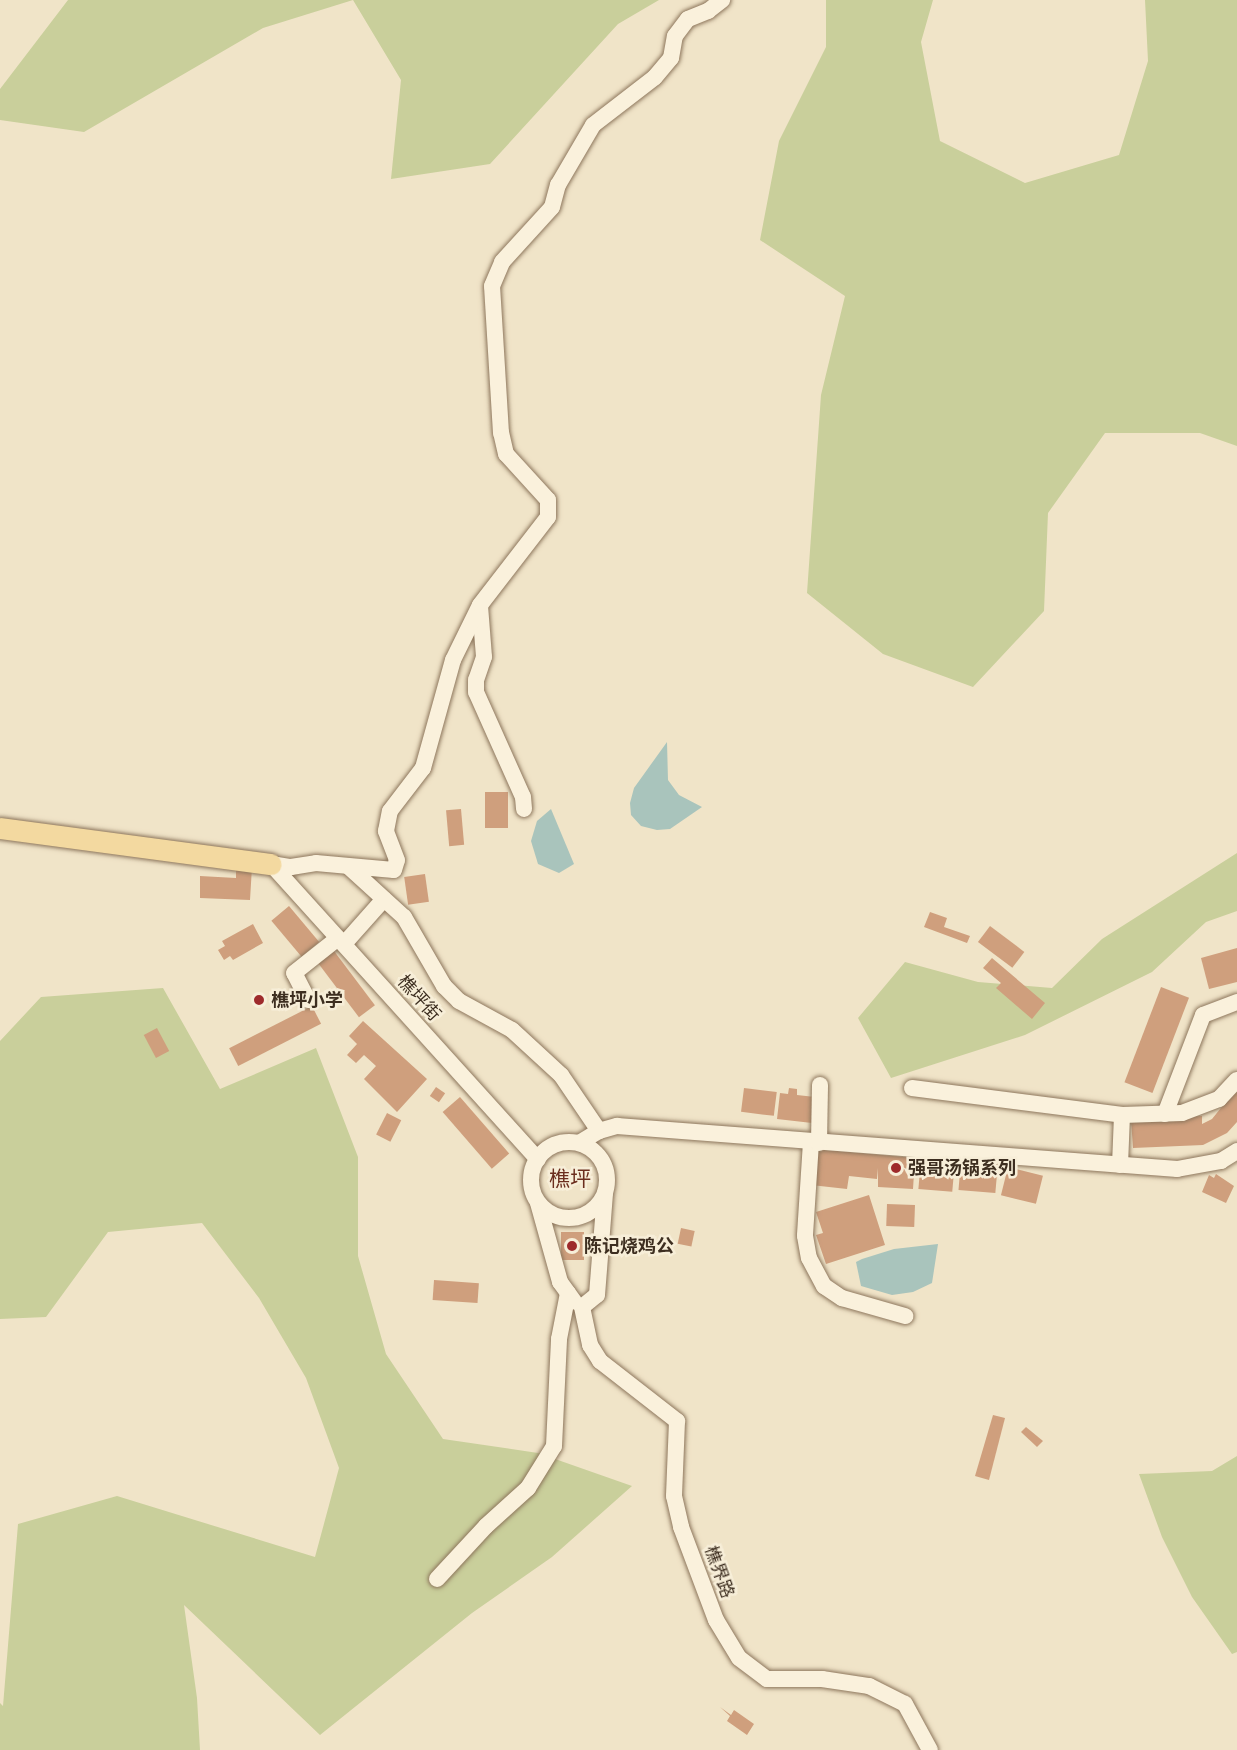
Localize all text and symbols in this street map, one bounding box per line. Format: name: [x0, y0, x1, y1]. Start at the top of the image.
street label: 樵坪街: [393, 971, 445, 1025]
place label: 樵坪小学: [271, 989, 343, 1011]
marker: 樵坪小学: [252, 993, 266, 1007]
place label: 强哥汤锅系列: [908, 1157, 1016, 1179]
marker: 强哥汤锅系列: [889, 1161, 903, 1175]
district label: 樵坪: [549, 1165, 591, 1191]
place label: 陈记烧鸡公: [584, 1235, 674, 1257]
marker: 陈记烧鸡公: [565, 1239, 579, 1253]
street label: 樵界路: [700, 1543, 738, 1601]

